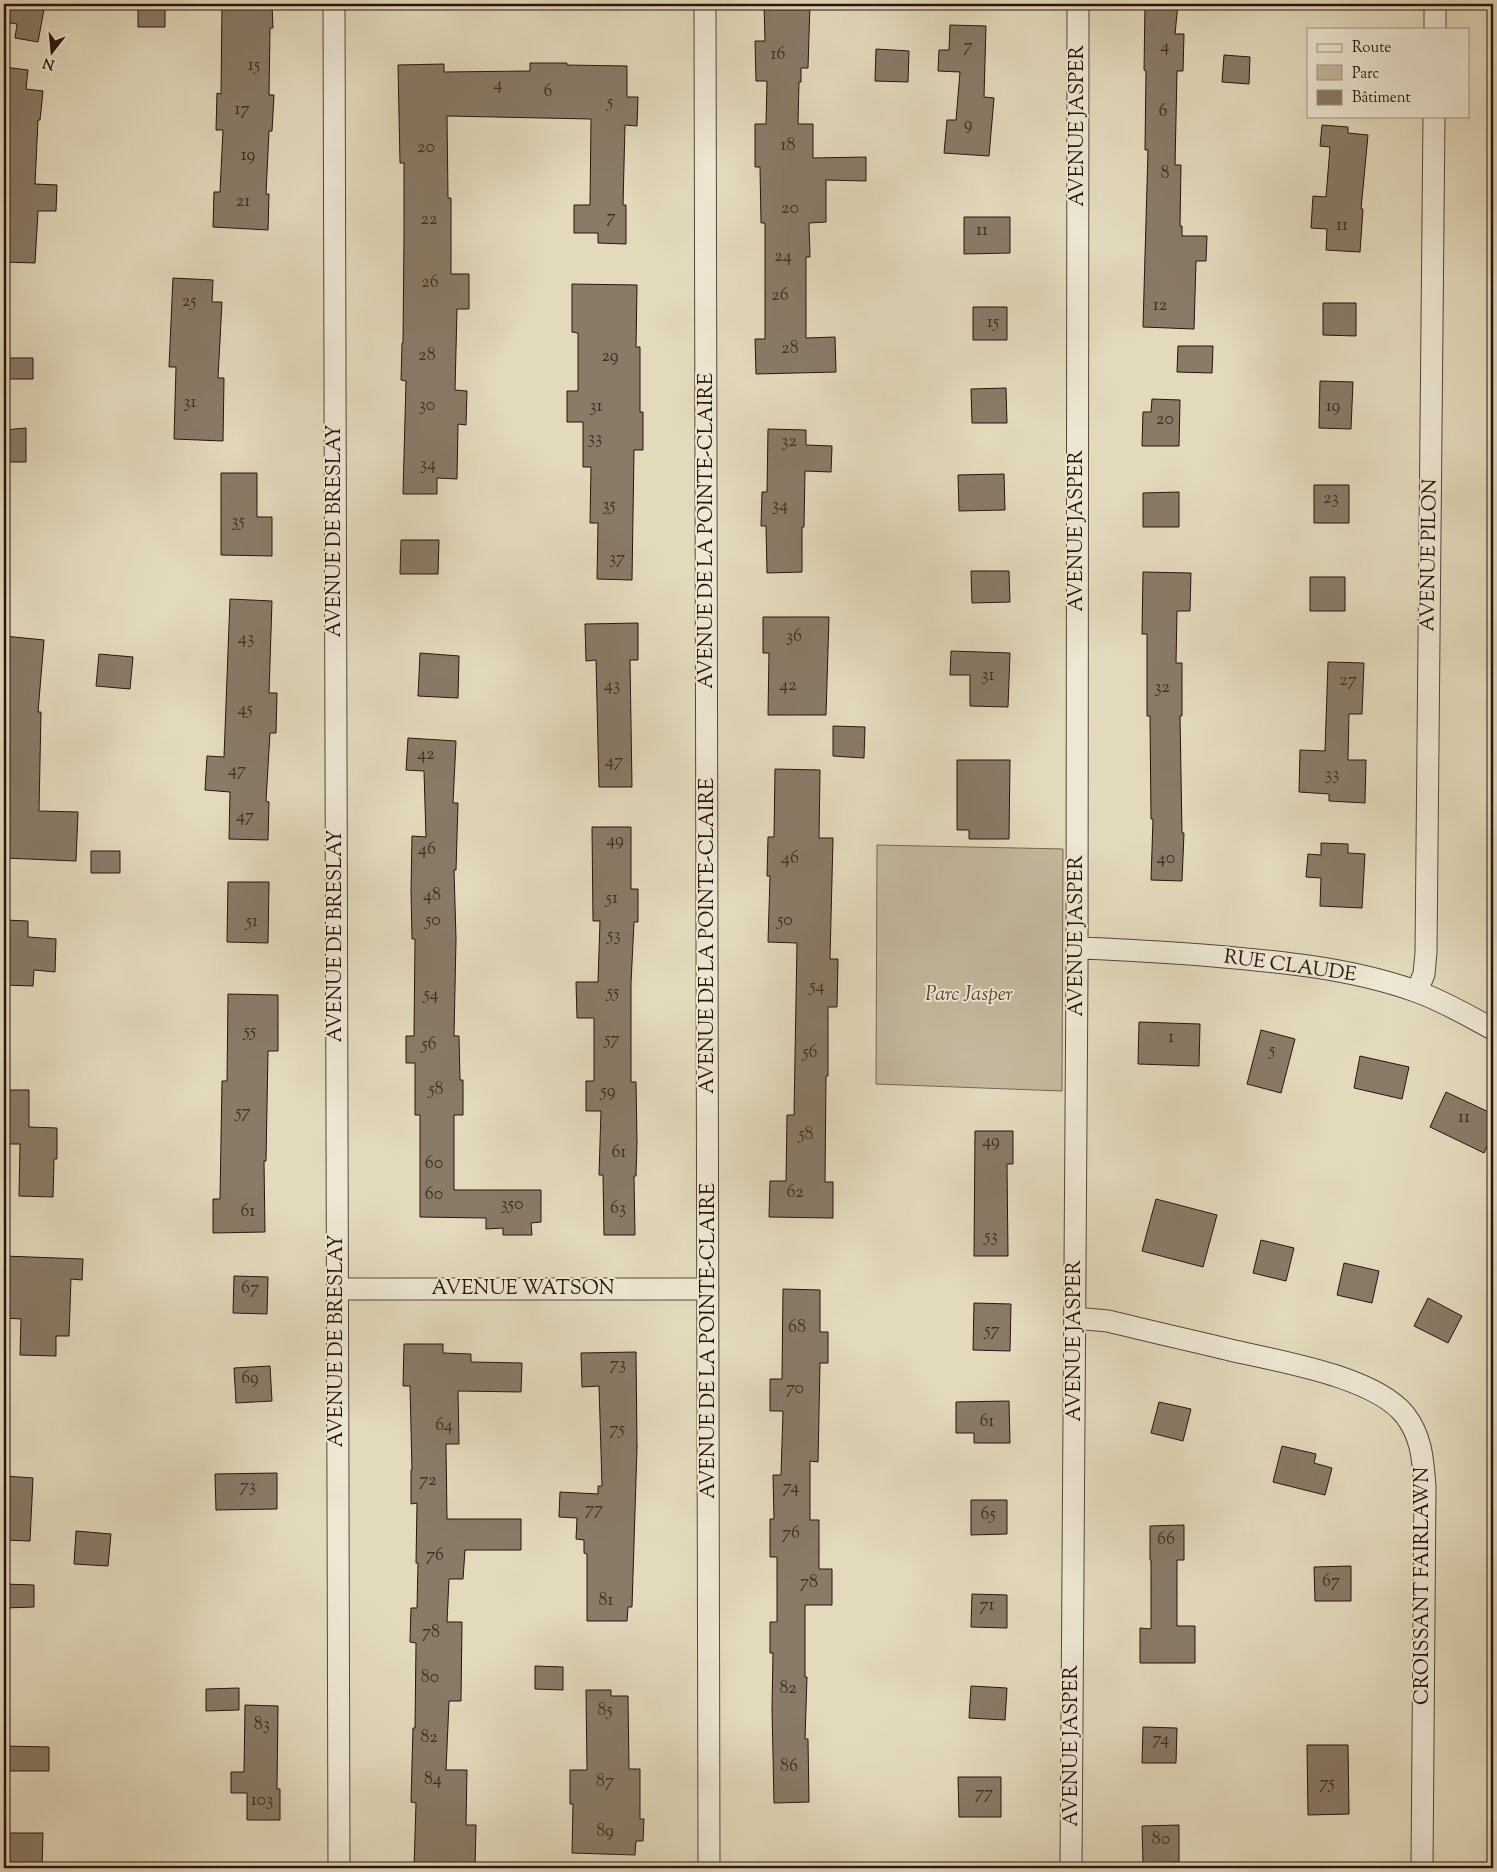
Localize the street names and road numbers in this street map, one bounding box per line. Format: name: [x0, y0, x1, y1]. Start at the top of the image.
street label: AVENUE JASPER: [1064, 45, 1093, 207]
street label: AVENUE DE LA POINTE-CLAIRE: [693, 373, 722, 689]
street label: AVENUE DE BRESLAY: [321, 425, 350, 638]
street label: AVENUE JASPER: [1063, 450, 1092, 612]
street label: AVENUE PILON: [1414, 478, 1446, 632]
street label: AVENUE DE LA POINTE-CLAIRE: [694, 778, 723, 1094]
street label: AVENUE DE BRESLAY: [322, 830, 351, 1043]
street label: AVENUE JASPER: [1063, 855, 1092, 1017]
street label: RUE CLAUDE: [1222, 943, 1358, 991]
street label: AVENUE DE LA POINTE-CLAIRE: [695, 1183, 724, 1499]
street label: AVENUE DE BRESLAY: [323, 1235, 352, 1448]
street label: AVENUE JASPER: [1061, 1260, 1090, 1422]
street label: AVENUE WATSON: [432, 1275, 614, 1304]
street label: CROISSANT FAIRLAWN: [1409, 1467, 1438, 1705]
street label: AVENUE JASPER: [1058, 1665, 1087, 1827]

